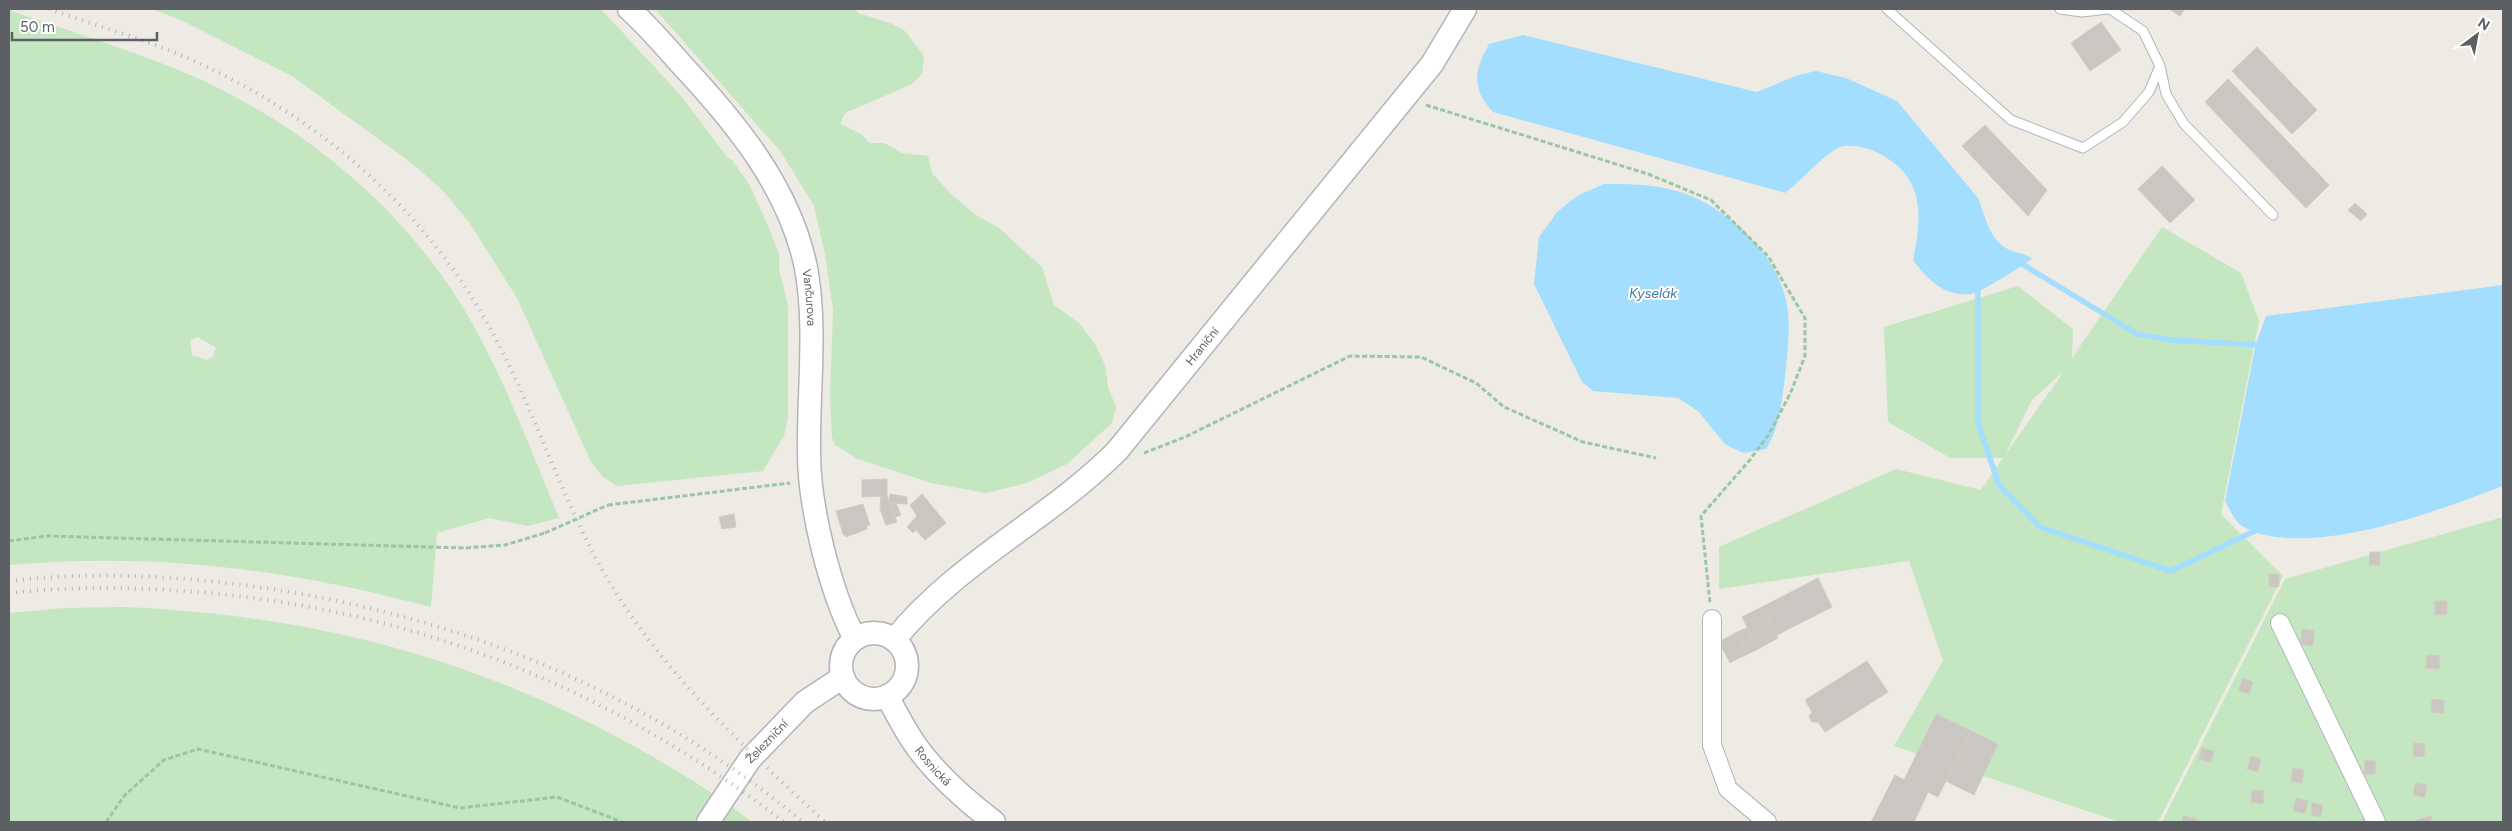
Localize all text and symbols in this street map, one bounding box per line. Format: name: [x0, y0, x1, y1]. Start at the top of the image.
scale bar: [12, 10, 158, 42]
north arrow: [2452, 10, 2502, 60]
text: N: [2475, 14, 2493, 34]
text: 50 m: [20, 18, 55, 36]
street label: Vančurova: [799, 268, 818, 326]
water label: Kyselák: [1629, 285, 1678, 302]
street label: Hraniční: [1183, 324, 1223, 368]
street label: Železniční: [743, 716, 792, 766]
street label: Rosnická: [912, 744, 954, 789]

